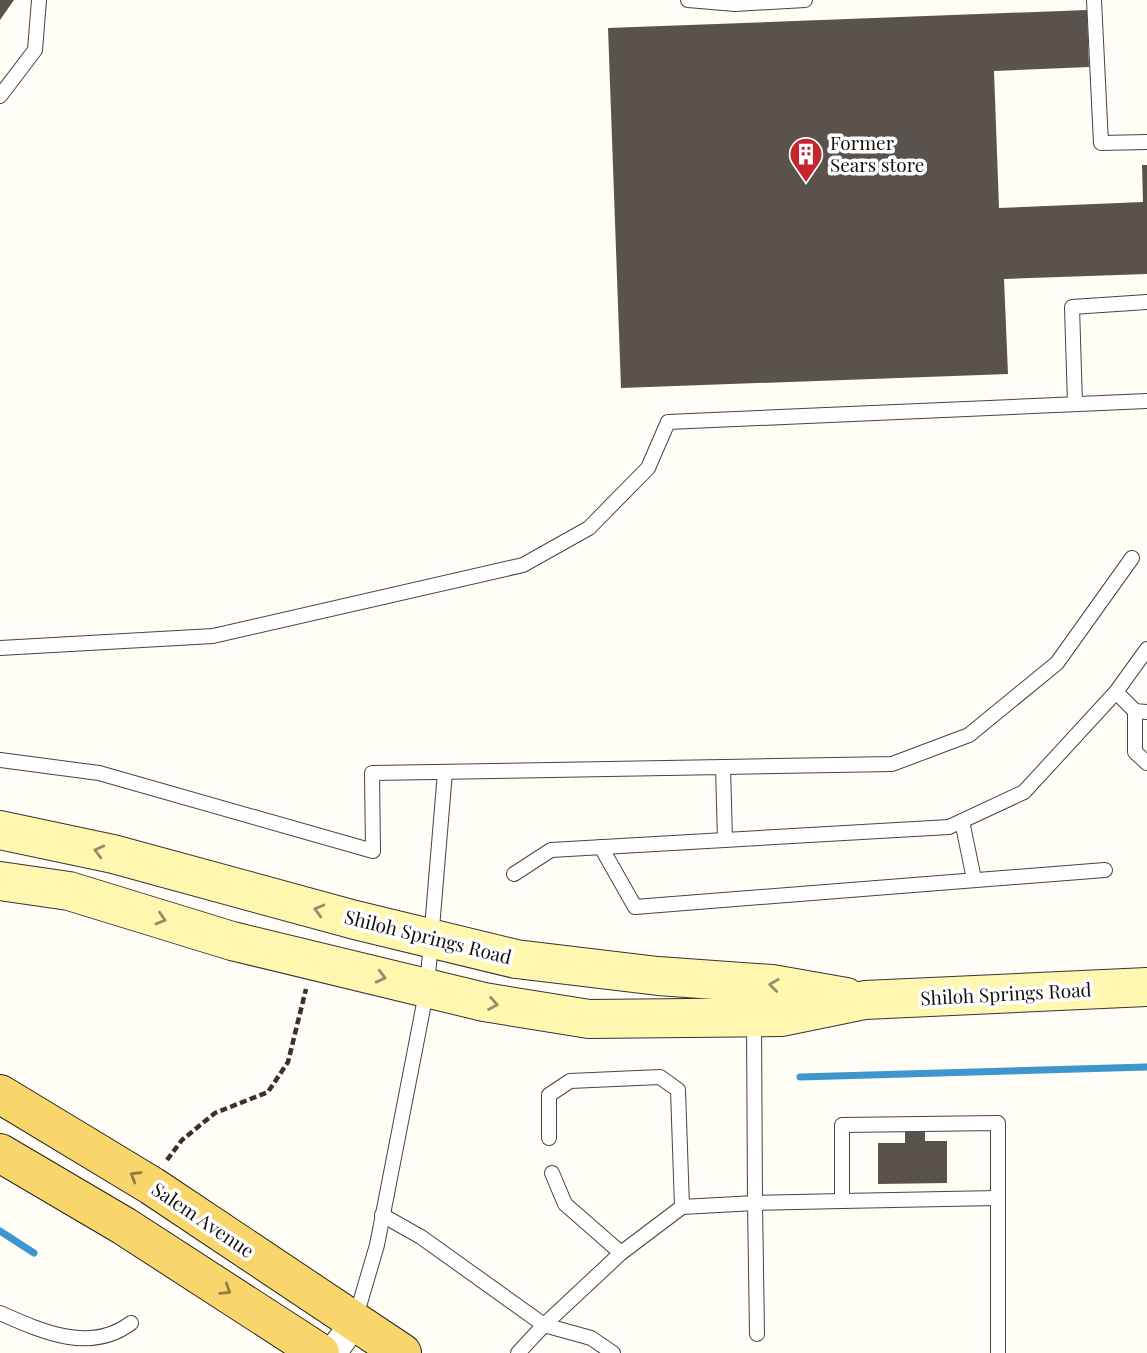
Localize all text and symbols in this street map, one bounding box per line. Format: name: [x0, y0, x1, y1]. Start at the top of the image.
place label: Former Sears store: [830, 129, 924, 177]
building icon: Former Sears store: [787, 135, 825, 184]
one-way arrow: [93, 845, 105, 859]
street label: Shiloh Springs Road: [342, 903, 514, 969]
one-way arrow: [313, 904, 325, 918]
one-way arrow: [155, 911, 167, 926]
one-way arrow: [375, 969, 387, 983]
street label: Shiloh Springs Road: [920, 976, 1092, 1010]
one-way arrow: [768, 977, 779, 992]
one-way arrow: [487, 996, 499, 1011]
one-way arrow: [129, 1171, 142, 1184]
street label: Salem Avenue: [147, 1175, 260, 1263]
one-way arrow: [218, 1282, 231, 1295]

